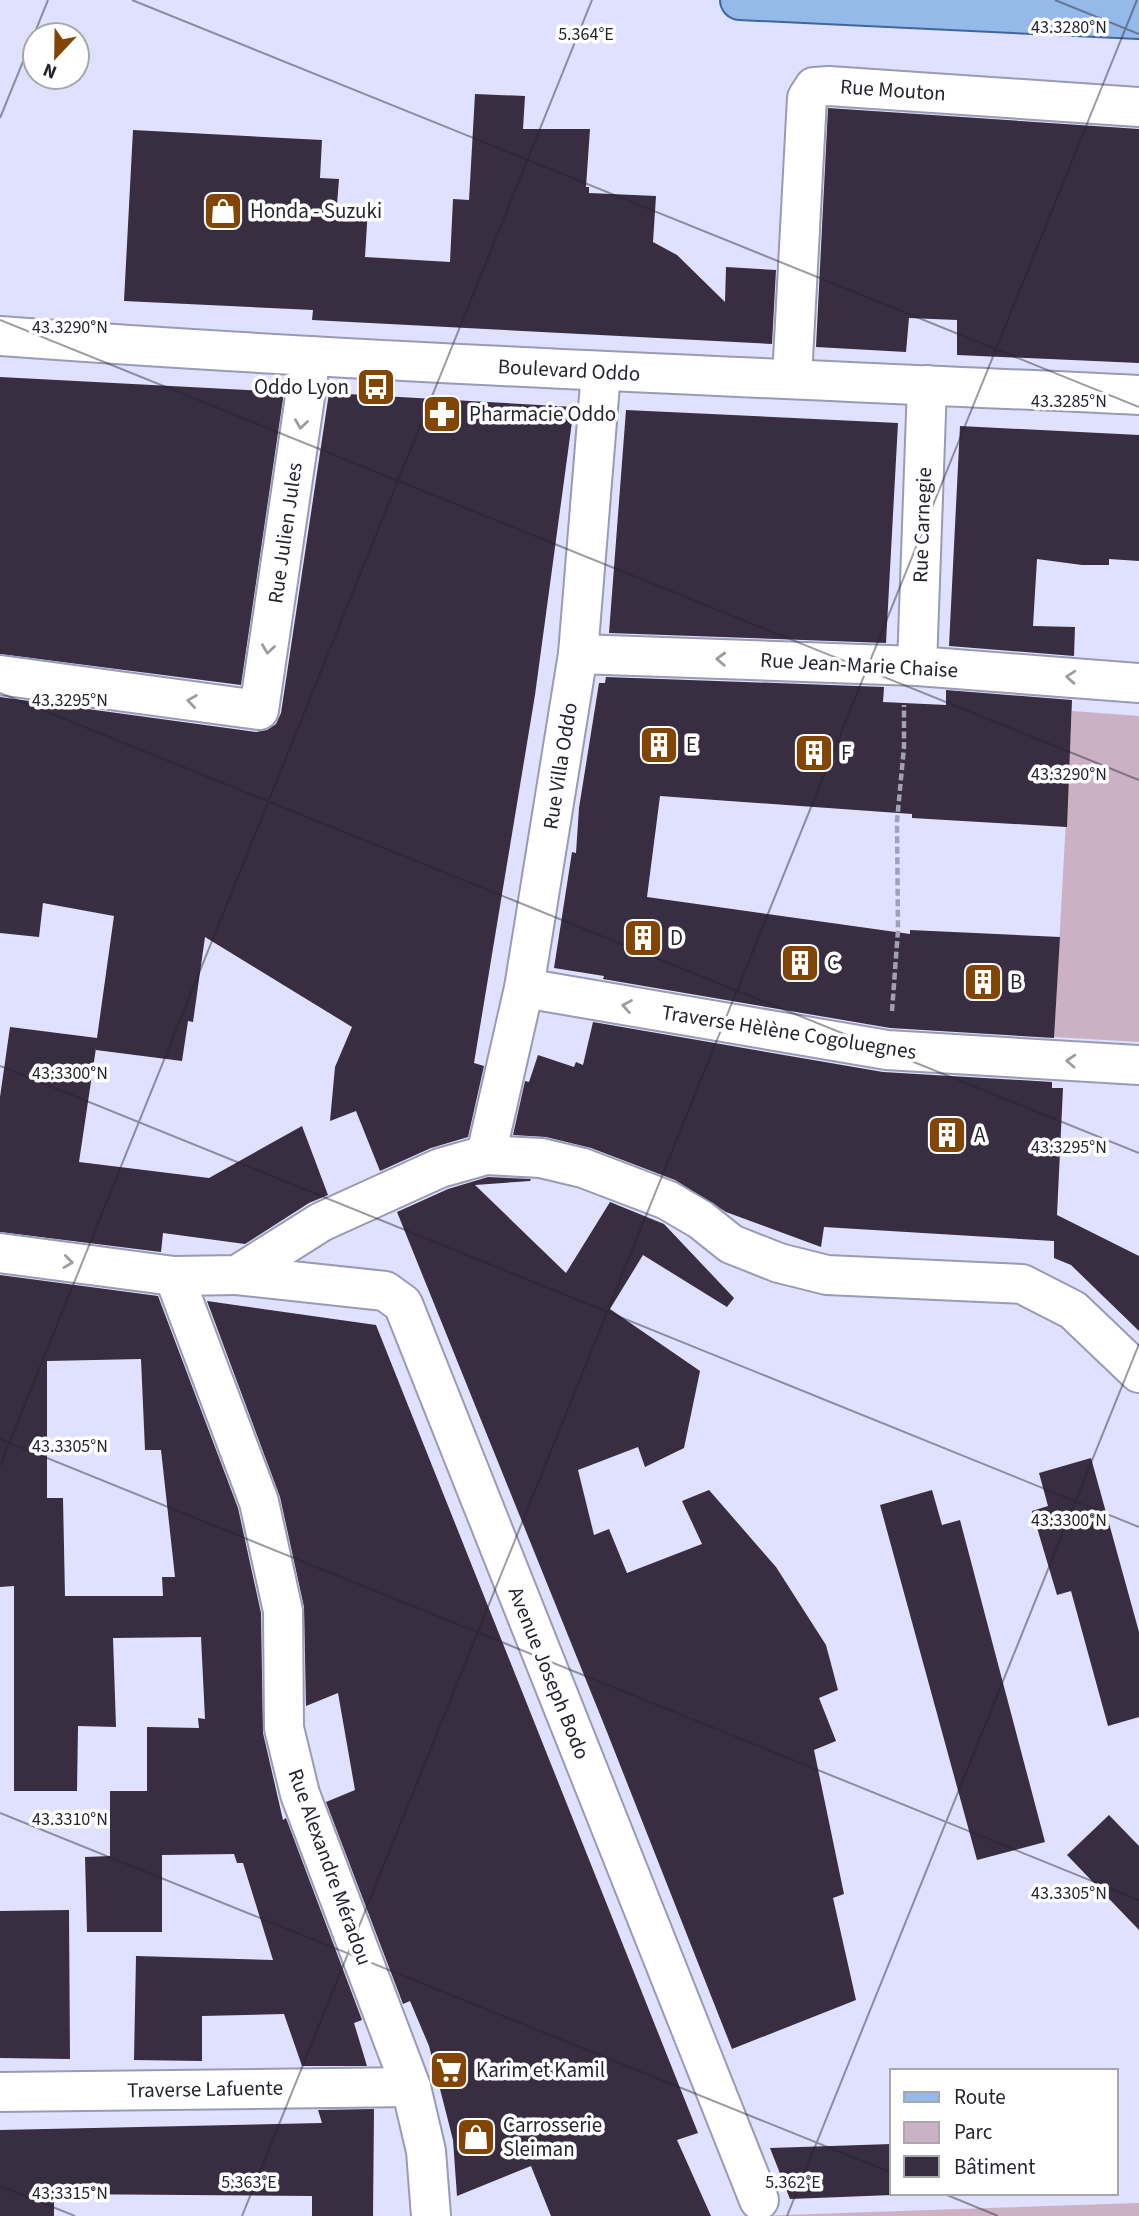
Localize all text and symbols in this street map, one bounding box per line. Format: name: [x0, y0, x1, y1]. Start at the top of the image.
text: 43.3280°N: [1031, 15, 1107, 40]
north arrow: [21, 21, 91, 91]
text: 5.364°E: [558, 22, 614, 47]
text: N: [39, 55, 61, 85]
street label: Rue Mouton: [839, 71, 947, 109]
shop icon: Honda - Suzuki: [202, 190, 244, 232]
place label: Honda - Suzuki: [250, 196, 382, 226]
text: 43.3290°N: [32, 315, 108, 340]
street label: Boulevard Oddo: [497, 351, 641, 389]
bus stop icon: Oddo Lyon: [355, 366, 397, 408]
place label: Oddo Lyon: [254, 372, 349, 402]
text: 43.3285°N: [1031, 389, 1107, 414]
pharmacy icon: Pharmacie Oddo: [421, 393, 463, 435]
place label: Pharmacie Oddo: [469, 399, 616, 429]
one-way arrow: [294, 418, 309, 430]
street label: Rue Julien Jules: [260, 460, 310, 605]
street label: Rue Carnegie: [905, 467, 939, 583]
one-way arrow: [261, 643, 276, 655]
street label: Rue Jean-Marie Chaise: [759, 645, 959, 685]
one-way arrow: [716, 651, 727, 666]
one-way arrow: [1065, 670, 1076, 685]
text: 43.3295°N: [32, 688, 108, 713]
one-way arrow: [186, 693, 198, 708]
street label: Rue Villa Oddo: [535, 700, 585, 832]
building icon: E: [638, 724, 680, 766]
place label: E: [686, 730, 697, 760]
building icon: F: [793, 732, 835, 774]
place label: F: [841, 738, 851, 768]
text: 43.3290°N: [1031, 762, 1107, 787]
building icon: D: [622, 917, 664, 959]
place label: D: [670, 923, 683, 953]
building icon: C: [779, 942, 821, 984]
place label: C: [827, 948, 839, 978]
building icon: B: [962, 961, 1004, 1003]
place label: B: [1010, 967, 1022, 997]
street label: Traverse Hèlène Cogoluegnes: [659, 997, 919, 1067]
one-way arrow: [621, 999, 633, 1014]
one-way arrow: [1065, 1054, 1076, 1069]
text: 43.3300°N: [32, 1061, 108, 1086]
building icon: A: [926, 1114, 968, 1156]
place label: A: [974, 1120, 986, 1150]
text: 43.3295°N: [1031, 1135, 1107, 1160]
one-way arrow: [62, 1254, 74, 1269]
text: 43.3305°N: [32, 1434, 108, 1459]
text: 43.3300°N: [1031, 1508, 1107, 1533]
street label: Avenue Joseph Bodo: [501, 1582, 597, 1764]
street label: Rue Alexandre Méradou: [280, 1765, 380, 1969]
text: 43.3310°N: [32, 1807, 108, 1832]
text: 43.3305°N: [1031, 1881, 1107, 1906]
supermarket icon: Karim et Kamil: [428, 2049, 470, 2091]
place label: Karim et Kamil: [476, 2055, 605, 2085]
legend: [890, 2069, 1118, 2195]
street label: Traverse Lafuente: [127, 2073, 283, 2105]
text: Route: [954, 2082, 1006, 2112]
place label: Carrosserie Sleiman: [503, 2110, 602, 2164]
shop icon: Carrosserie Sleiman: [455, 2116, 497, 2158]
text: Parc: [954, 2117, 993, 2147]
text: Bâtiment: [954, 2152, 1035, 2182]
text: 5.363°E: [221, 2170, 277, 2195]
text: 5.362°E: [765, 2170, 821, 2195]
text: 43.3315°N: [32, 2181, 108, 2206]

